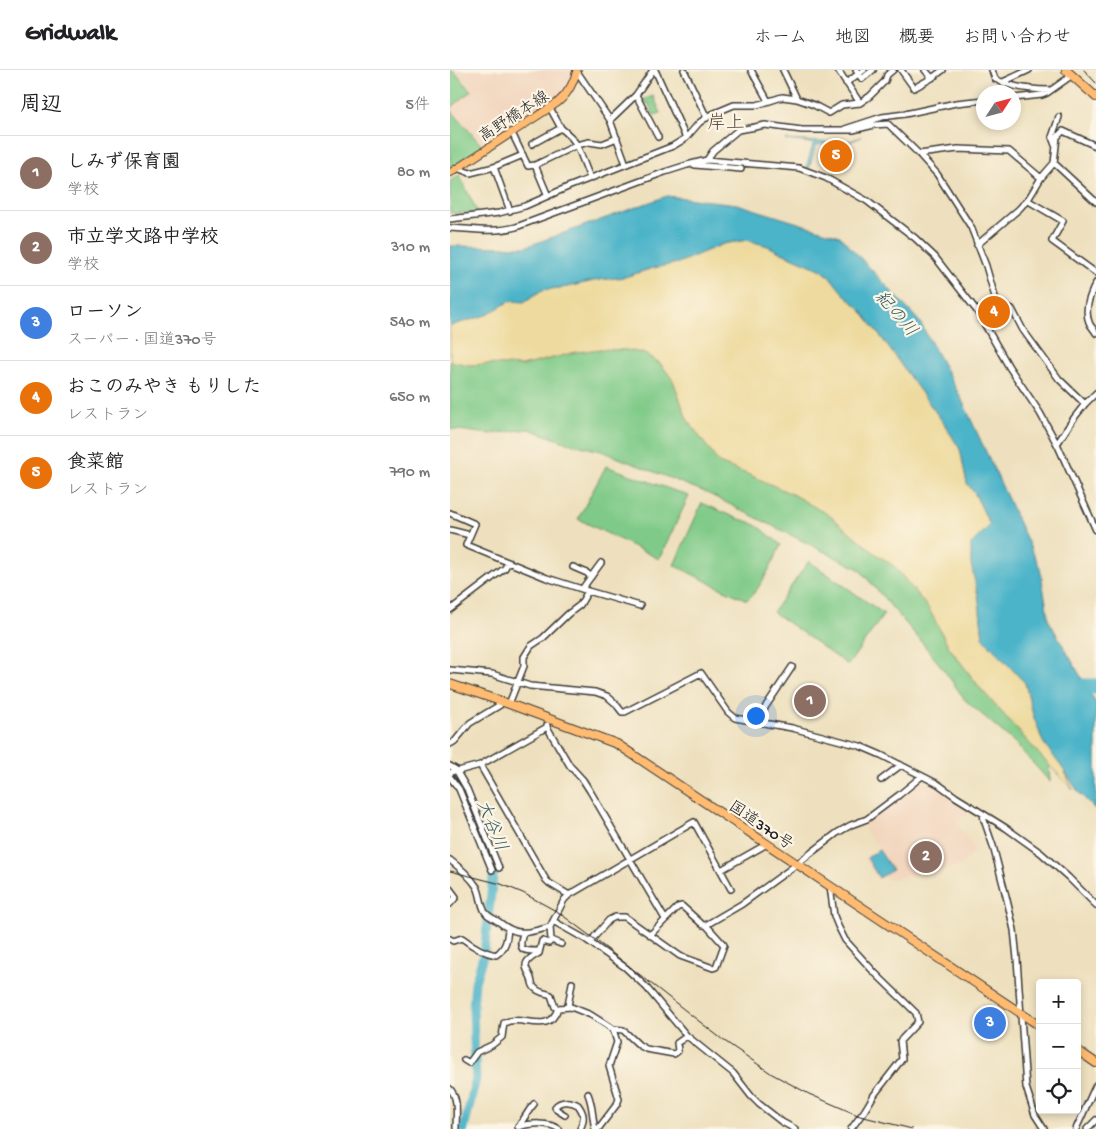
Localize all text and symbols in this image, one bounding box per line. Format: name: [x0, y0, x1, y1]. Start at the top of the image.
text: Gridwalk: [25, 20, 116, 49]
text: ホーム: [754, 28, 807, 49]
text: 地図: [835, 28, 871, 49]
text: 概要: [899, 28, 935, 49]
text: お問い合わせ: [963, 28, 1071, 49]
north arrow: [976, 85, 1021, 130]
street label: 高野橋本線: [475, 87, 554, 148]
text: 周辺: [20, 94, 62, 119]
text: 5件: [406, 97, 430, 116]
district label: 岸上: [707, 112, 745, 136]
pin: 5: [820, 137, 852, 175]
text: しみず保育園: [67, 152, 181, 175]
text: 1: [33, 164, 39, 183]
text: 80 m: [397, 164, 430, 183]
text: 学校: [67, 182, 99, 201]
text: 市立学文路中学校: [67, 227, 219, 250]
text: 2: [32, 239, 40, 258]
text: 310 m: [391, 239, 430, 258]
text: 学校: [67, 257, 99, 276]
water label: 紀の川: [869, 287, 921, 342]
pin: 4: [978, 293, 1010, 331]
text: ローソン: [67, 302, 143, 325]
text: 3: [32, 314, 40, 333]
text: 540 m: [390, 314, 430, 333]
text: スーパー · 国道370号: [67, 332, 217, 351]
text: おこのみやき もりした: [67, 377, 262, 400]
text: 4: [32, 389, 40, 408]
text: 650 m: [389, 389, 430, 408]
text: レストラン: [67, 407, 148, 426]
text: 食菜館: [67, 452, 124, 475]
text: 5: [32, 464, 40, 483]
text: 790 m: [389, 464, 430, 483]
text: レストラン: [67, 482, 148, 501]
pin: 1: [794, 682, 826, 720]
your location: [743, 703, 769, 729]
water label: 大谷川: [471, 797, 511, 855]
street label: 国道370号: [724, 798, 796, 855]
pin: 2: [910, 838, 942, 876]
map controls: [1036, 979, 1081, 1114]
button: +: [1036, 979, 1081, 1024]
pin: 3: [974, 1004, 1006, 1042]
button: −: [1036, 1024, 1081, 1069]
button: locate: [1036, 1069, 1081, 1114]

